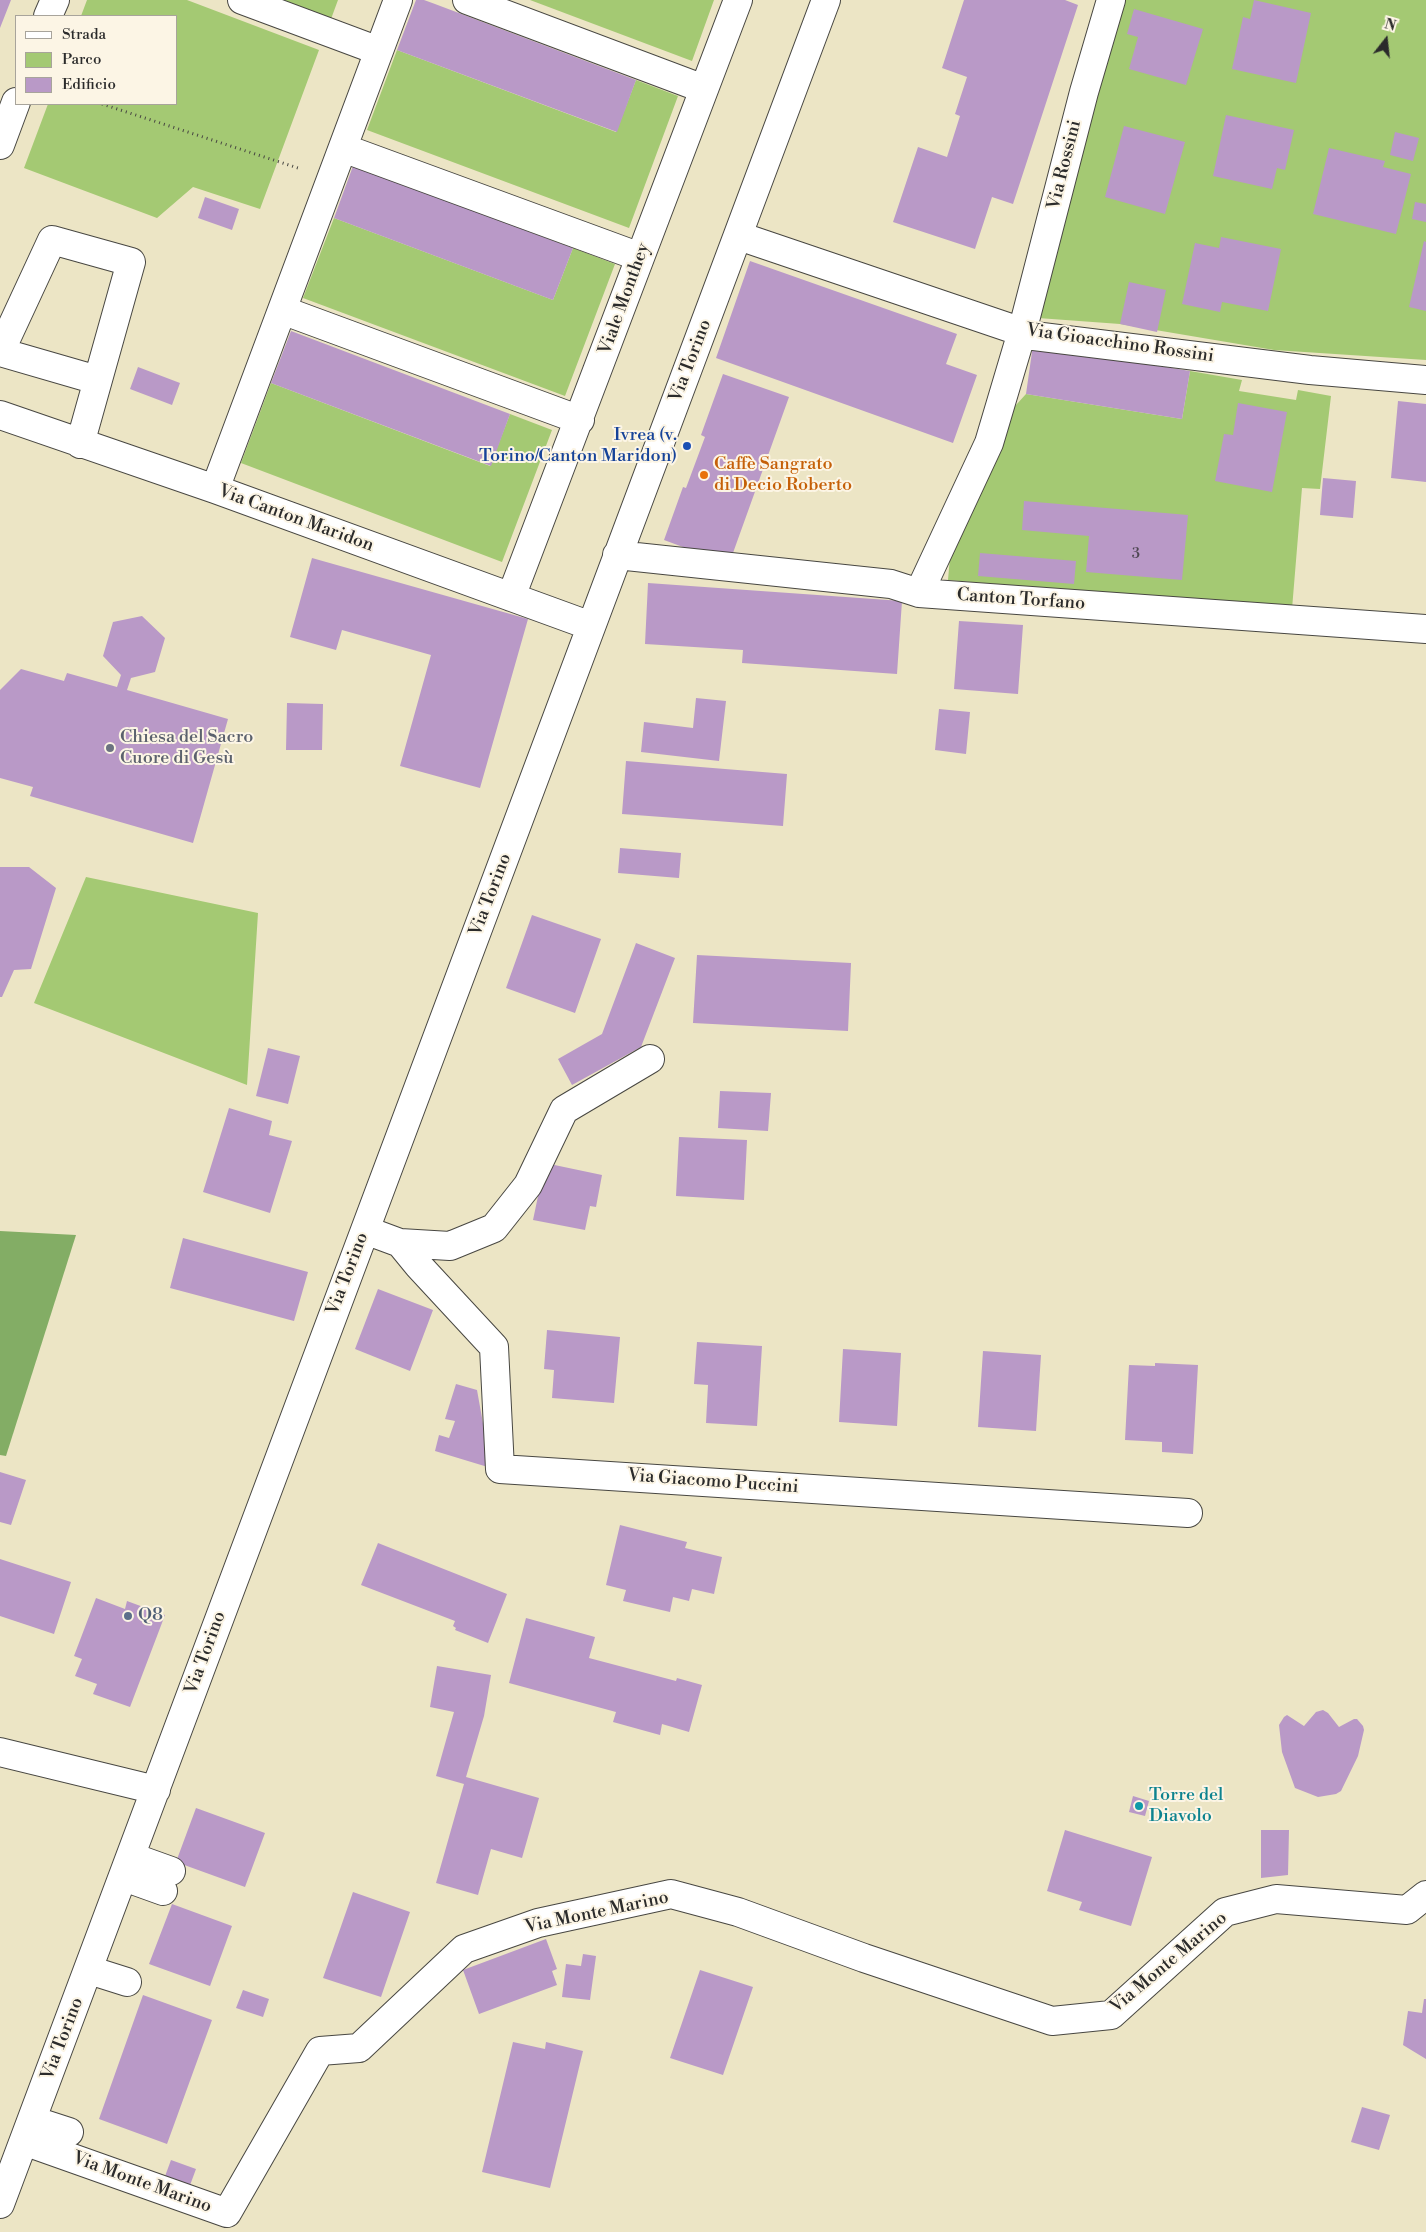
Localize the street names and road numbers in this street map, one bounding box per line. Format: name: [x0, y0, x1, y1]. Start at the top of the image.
street label: Via Rossini: [1043, 118, 1087, 212]
street label: Viale Monthey: [595, 240, 655, 358]
street label: Via Torino: [665, 317, 717, 405]
street label: Via Gioacchino Rossini: [1025, 320, 1215, 368]
street label: Via Canton Maridon: [215, 481, 377, 557]
street label: Canton Torfano: [956, 585, 1086, 615]
street label: Via Torino: [465, 851, 517, 939]
street label: Via Torino: [322, 1230, 374, 1318]
street label: Via Giacomo Puccini: [627, 1465, 799, 1499]
street label: Via Torino: [181, 1609, 231, 1697]
street label: Via Monte Marino: [523, 1887, 671, 1939]
street label: Via Monte Marino: [1106, 1908, 1232, 2018]
street label: Via Torino: [37, 1995, 89, 2083]
street label: Via Monte Marino: [70, 2148, 214, 2218]

